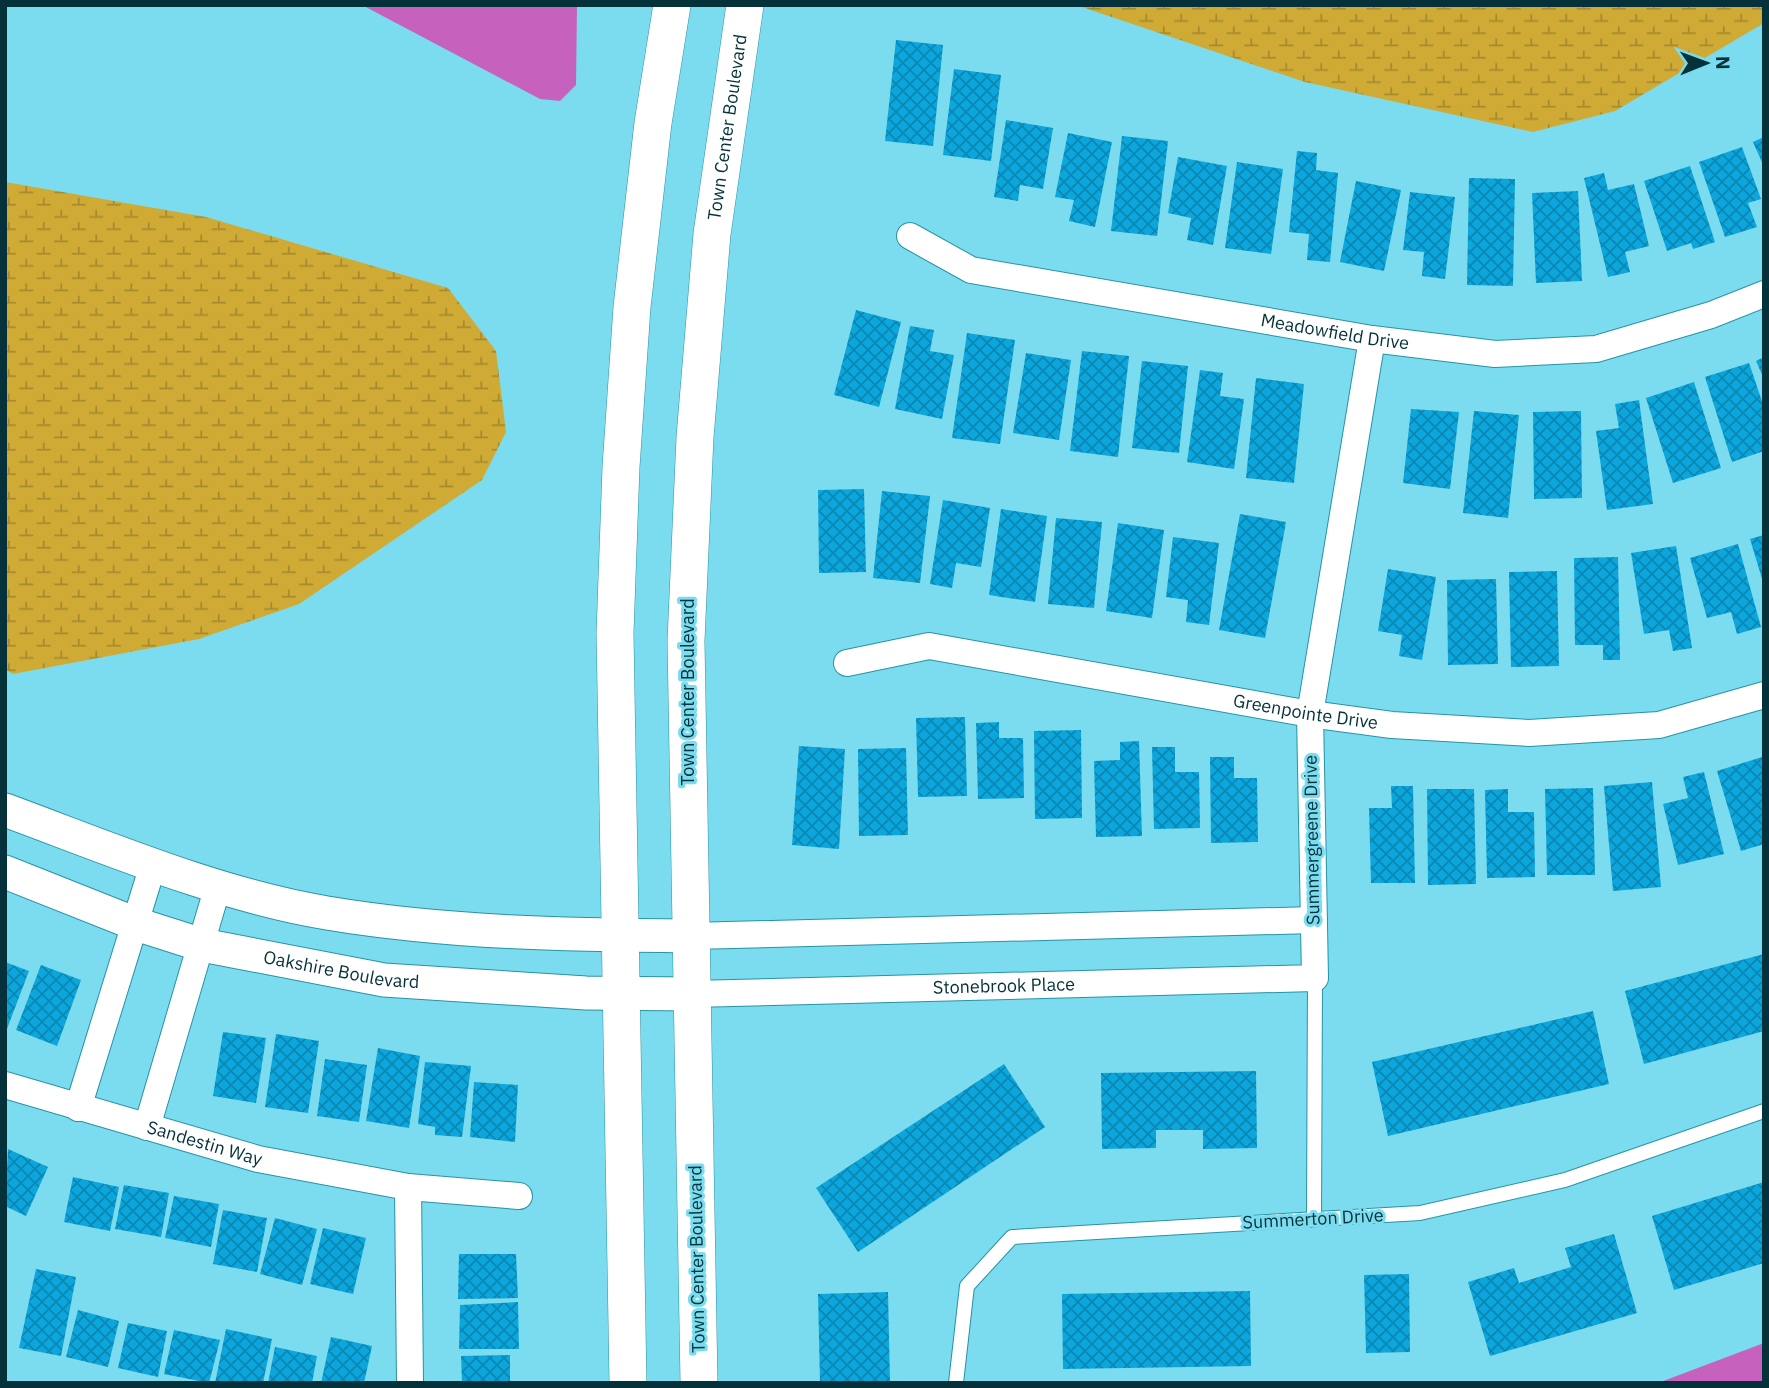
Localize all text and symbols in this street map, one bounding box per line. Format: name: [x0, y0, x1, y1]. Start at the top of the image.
north arrow: [1671, 28, 1741, 98]
street label: Town Center Boulevard: [702, 32, 752, 222]
text: N: [1711, 56, 1735, 70]
street label: Meadowfield Drive: [1259, 308, 1411, 354]
street label: Town Center Boulevard: [676, 598, 699, 786]
street label: Greenpointe Drive: [1231, 688, 1380, 734]
street label: Summergreene Drive: [1299, 755, 1324, 925]
street label: Oakshire Boulevard: [262, 945, 420, 993]
street label: Stonebrook Place: [933, 972, 1075, 999]
street label: Sandestin Way: [144, 1115, 265, 1171]
street label: Town Center Boulevard: [683, 1165, 710, 1353]
street label: Summerton Drive: [1242, 1203, 1384, 1234]

